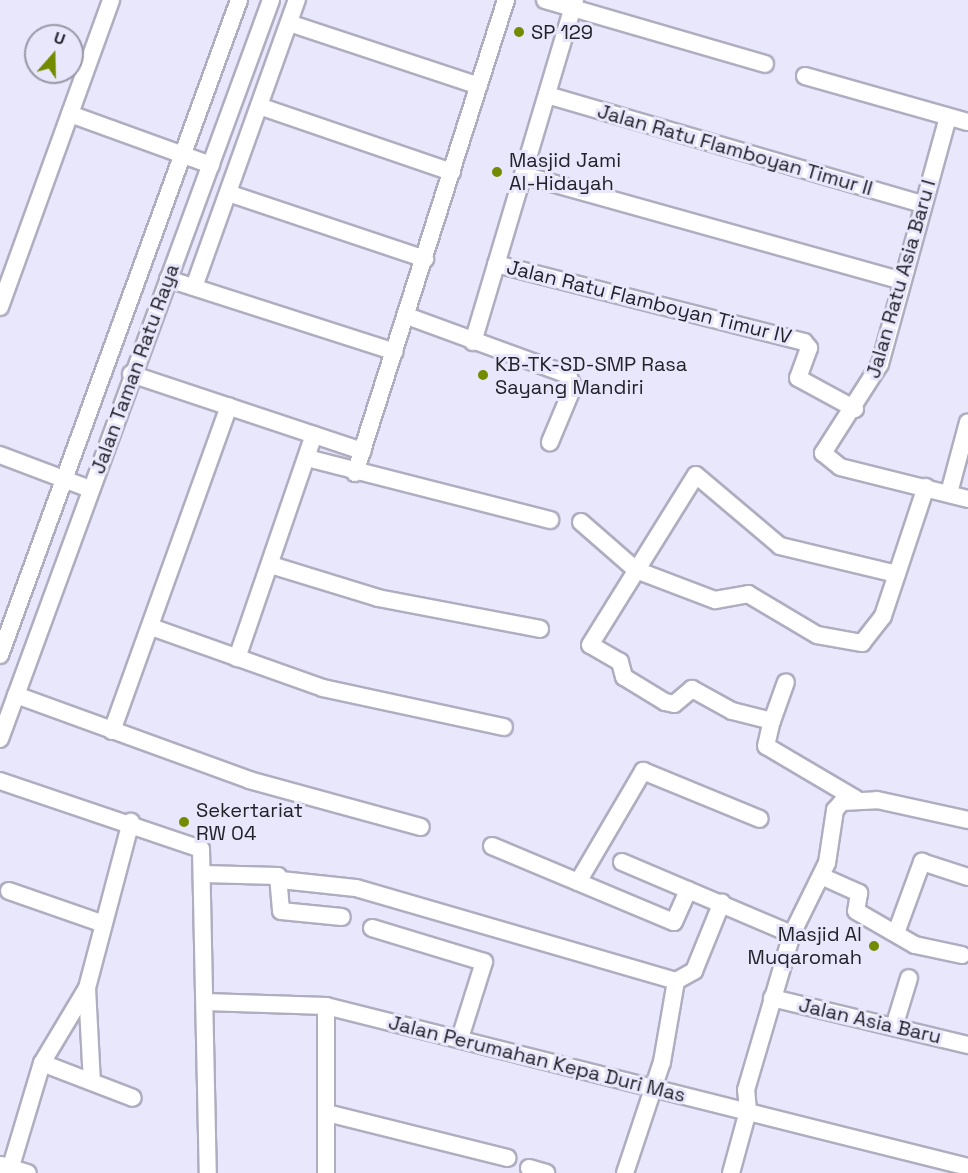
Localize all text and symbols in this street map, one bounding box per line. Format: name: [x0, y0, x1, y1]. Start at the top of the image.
place label: SP 129: [531, 20, 593, 44]
north arrow: [24, 24, 84, 84]
marker: SP 129: [512, 25, 526, 39]
text: U: [51, 27, 68, 50]
street label: Jalan Ratu Flamboyan Timur II: [594, 99, 876, 201]
place label: Masjid Jami Al-Hidayah: [509, 148, 621, 195]
marker: Masjid Jami Al-Hidayah: [490, 165, 504, 179]
street label: Jalan Ratu Asia Baru I: [861, 177, 941, 381]
street label: Jalan Ratu Flamboyan Timur IV: [504, 255, 794, 349]
street label: Jalan Taman Ratu Raya: [86, 261, 184, 477]
place label: KB-TK-SD-SMP Rasa Sayang Mandiri: [495, 352, 687, 399]
marker: KB-TK-SD-SMP Rasa Sayang Mandiri: [476, 368, 490, 382]
place label: Sekertariat RW 04: [196, 798, 303, 845]
marker: Sekertariat RW 04: [177, 815, 191, 829]
place label: Masjid Al Muqaromah: [748, 922, 862, 969]
marker: Masjid Al Muqaromah: [867, 939, 881, 953]
street label: Jalan Asia Baru: [796, 993, 944, 1049]
street label: Jalan Perumahan Kepa Duri Mas: [386, 1010, 688, 1108]

